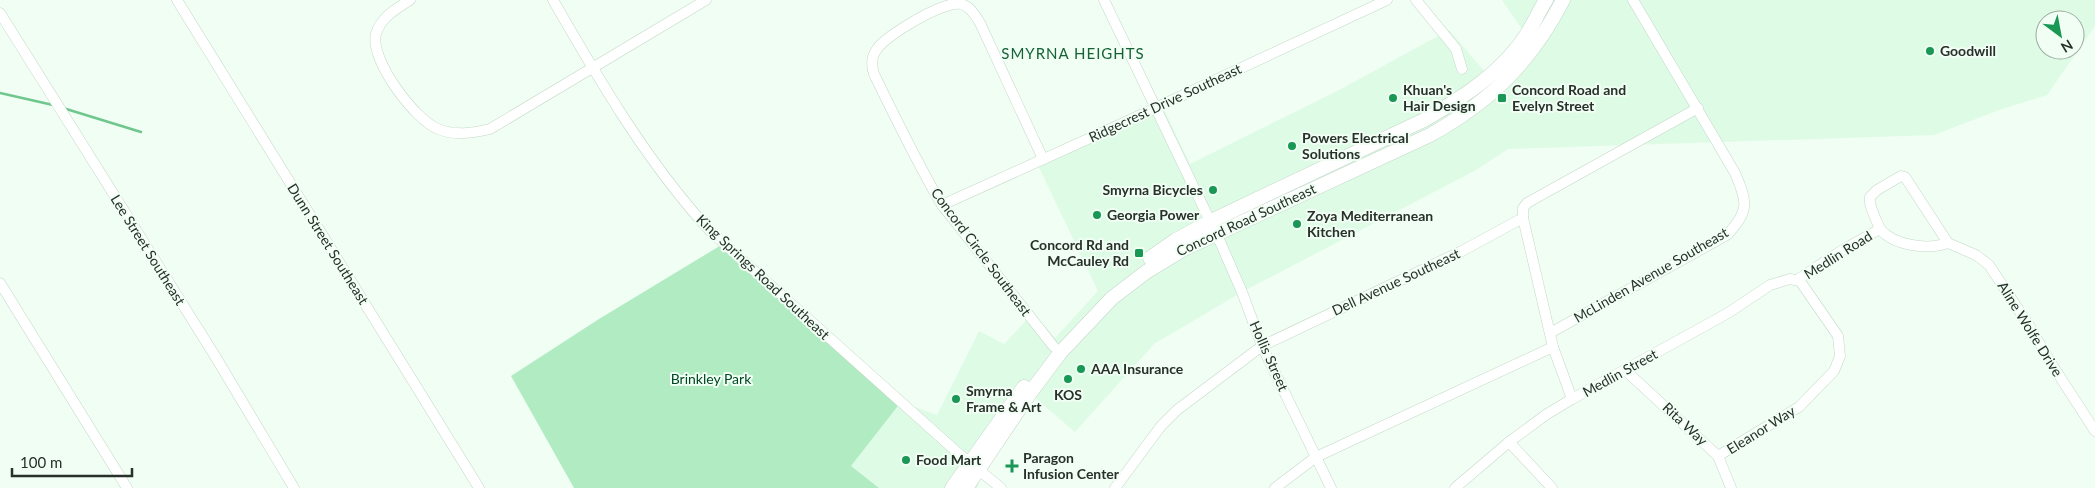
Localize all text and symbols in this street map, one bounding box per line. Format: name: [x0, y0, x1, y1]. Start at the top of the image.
north arrow: [2035, 10, 2085, 60]
text: N: [2058, 36, 2076, 57]
place label: Goodwill: [1940, 42, 1996, 59]
district label: SMYRNA HEIGHTS: [1001, 44, 1145, 62]
marker: Goodwill: [1924, 45, 1936, 57]
street label: Ridgecrest Drive Southeast: [1086, 60, 1244, 145]
place label: Khuan's Hair Design: [1403, 81, 1476, 114]
place label: Concord Road and Evelyn Street: [1512, 81, 1626, 114]
marker: Khuan's Hair Design: [1387, 92, 1399, 104]
marker: Concord Road and Evelyn Street: [1496, 92, 1508, 104]
place label: Powers Electrical Solutions: [1302, 129, 1409, 162]
marker: Powers Electrical Solutions: [1286, 140, 1298, 152]
street label: Dunn Street Southeast: [284, 180, 373, 307]
street label: Concord Road Southeast: [1173, 180, 1318, 259]
place label: Smyrna Bicycles: [1103, 181, 1203, 198]
street label: Concord Circle Southeast: [928, 184, 1035, 319]
marker: Smyrna Bicycles: [1207, 184, 1219, 196]
street label: Lee Street Southeast: [108, 191, 189, 308]
place label: Georgia Power: [1107, 206, 1200, 223]
place label: Zoya Mediterranean Kitchen: [1307, 207, 1433, 240]
marker: Georgia Power: [1091, 209, 1103, 221]
street label: King Springs Road Southeast: [693, 210, 833, 343]
marker: Zoya Mediterranean Kitchen: [1291, 218, 1303, 230]
street label: McLinden Avenue Southeast: [1571, 223, 1731, 326]
street label: Medlin Road: [1801, 227, 1875, 282]
place label: Concord Rd and McCauley Rd: [1030, 236, 1129, 269]
street label: Dell Avenue Southeast: [1329, 244, 1462, 319]
marker: Concord Rd and McCauley Rd: [1133, 247, 1145, 259]
street label: Aline Wolfe Drive: [1994, 278, 2066, 379]
street label: Hollis Street: [1246, 318, 1292, 393]
street label: Medlin Street: [1579, 345, 1660, 400]
place label: AAA Insurance: [1090, 360, 1184, 377]
marker: AAA Insurance: [1075, 363, 1087, 375]
park label: Brinkley Park: [671, 370, 752, 387]
marker: KOS: [1062, 373, 1074, 385]
place label: Smyrna Frame & Art: [966, 382, 1042, 415]
place label: KOS: [1054, 386, 1082, 403]
marker: Smyrna Frame & Art: [950, 393, 962, 405]
street label: Rita Way: [1659, 399, 1712, 449]
street label: Eleanor Way: [1723, 401, 1799, 457]
scale bar: [12, 446, 132, 478]
place label: Paragon Infusion Center: [1023, 449, 1120, 482]
place label: Food Mart: [916, 451, 982, 468]
text: 100 m: [20, 453, 62, 471]
marker: Food Mart: [900, 454, 912, 466]
marker: Paragon Infusion Center: [1005, 459, 1019, 473]

